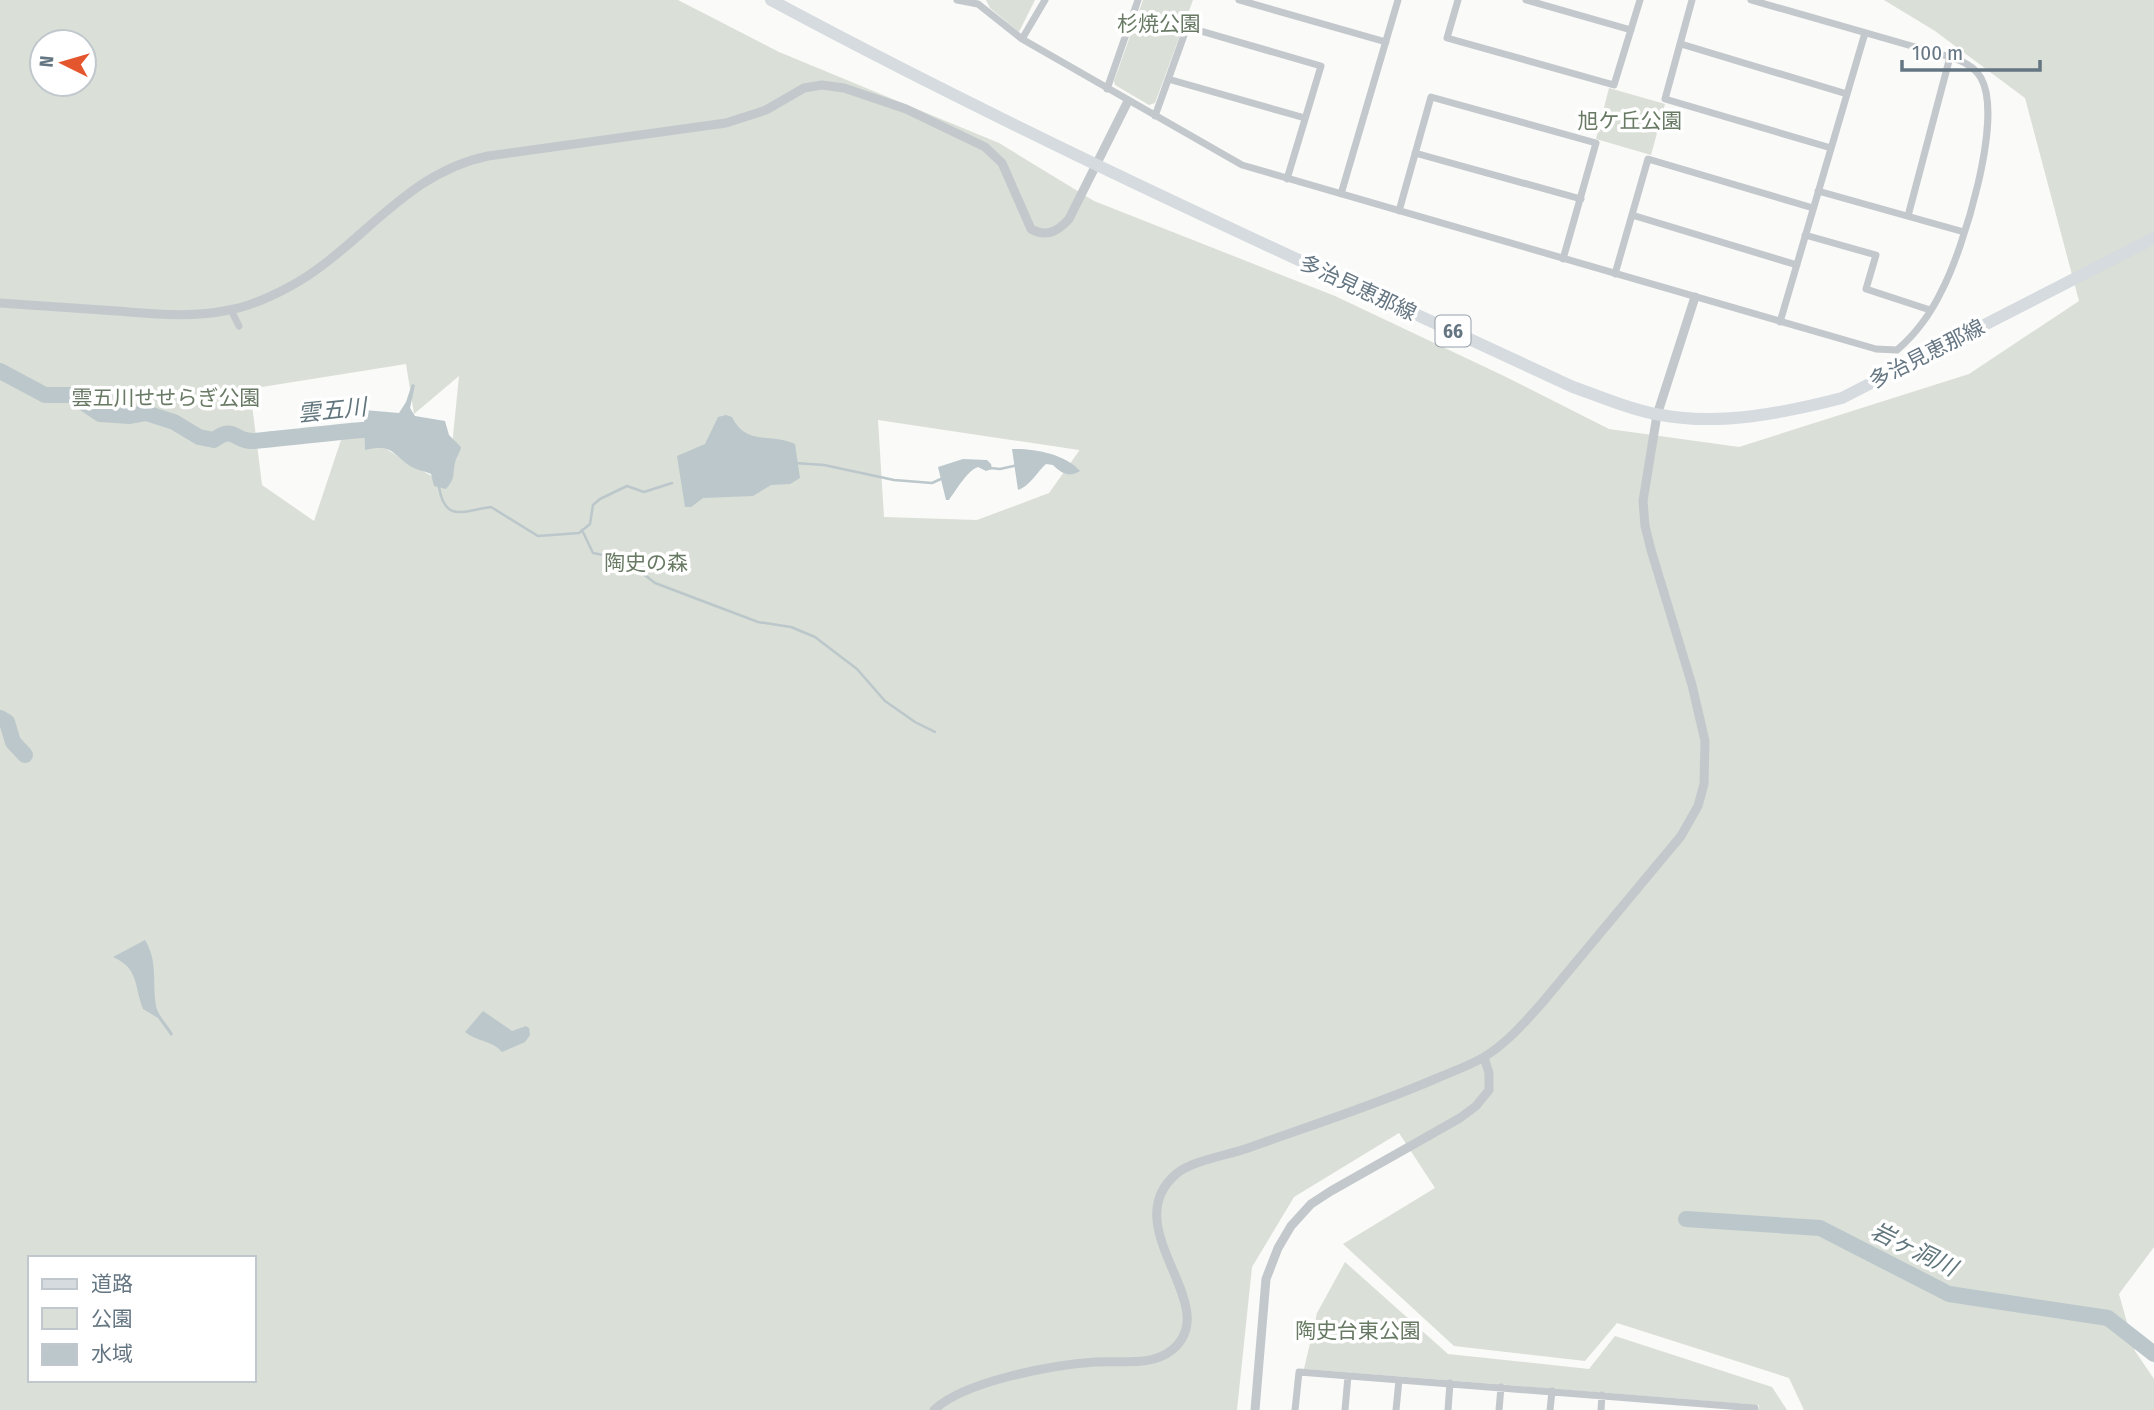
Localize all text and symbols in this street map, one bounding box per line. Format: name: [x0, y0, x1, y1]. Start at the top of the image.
park label: 杉焼公園: [1117, 11, 1201, 37]
north arrow: [28, 28, 98, 98]
scale bar: [1902, 28, 2040, 72]
text: 100 m: [1912, 40, 1963, 66]
text: N: [35, 55, 59, 68]
park label: 旭ケ丘公園: [1578, 108, 1683, 134]
street label: 多治見恵那線: [1295, 250, 1421, 326]
street label: 多治見恵那線: [1865, 314, 1989, 394]
road number: 66: [1436, 316, 1470, 346]
park label: 雲五川せせらぎ公園: [72, 385, 261, 411]
water label: 雲五川: [296, 392, 371, 428]
park label: 陶史の森: [604, 550, 688, 576]
water label: 岩ヶ洞川: [1867, 1216, 1964, 1283]
legend: [28, 1256, 256, 1382]
text: 道路: [91, 1271, 133, 1297]
text: 公園: [91, 1306, 133, 1332]
park label: 陶史台東公園: [1295, 1318, 1421, 1344]
text: 水域: [91, 1341, 133, 1367]

